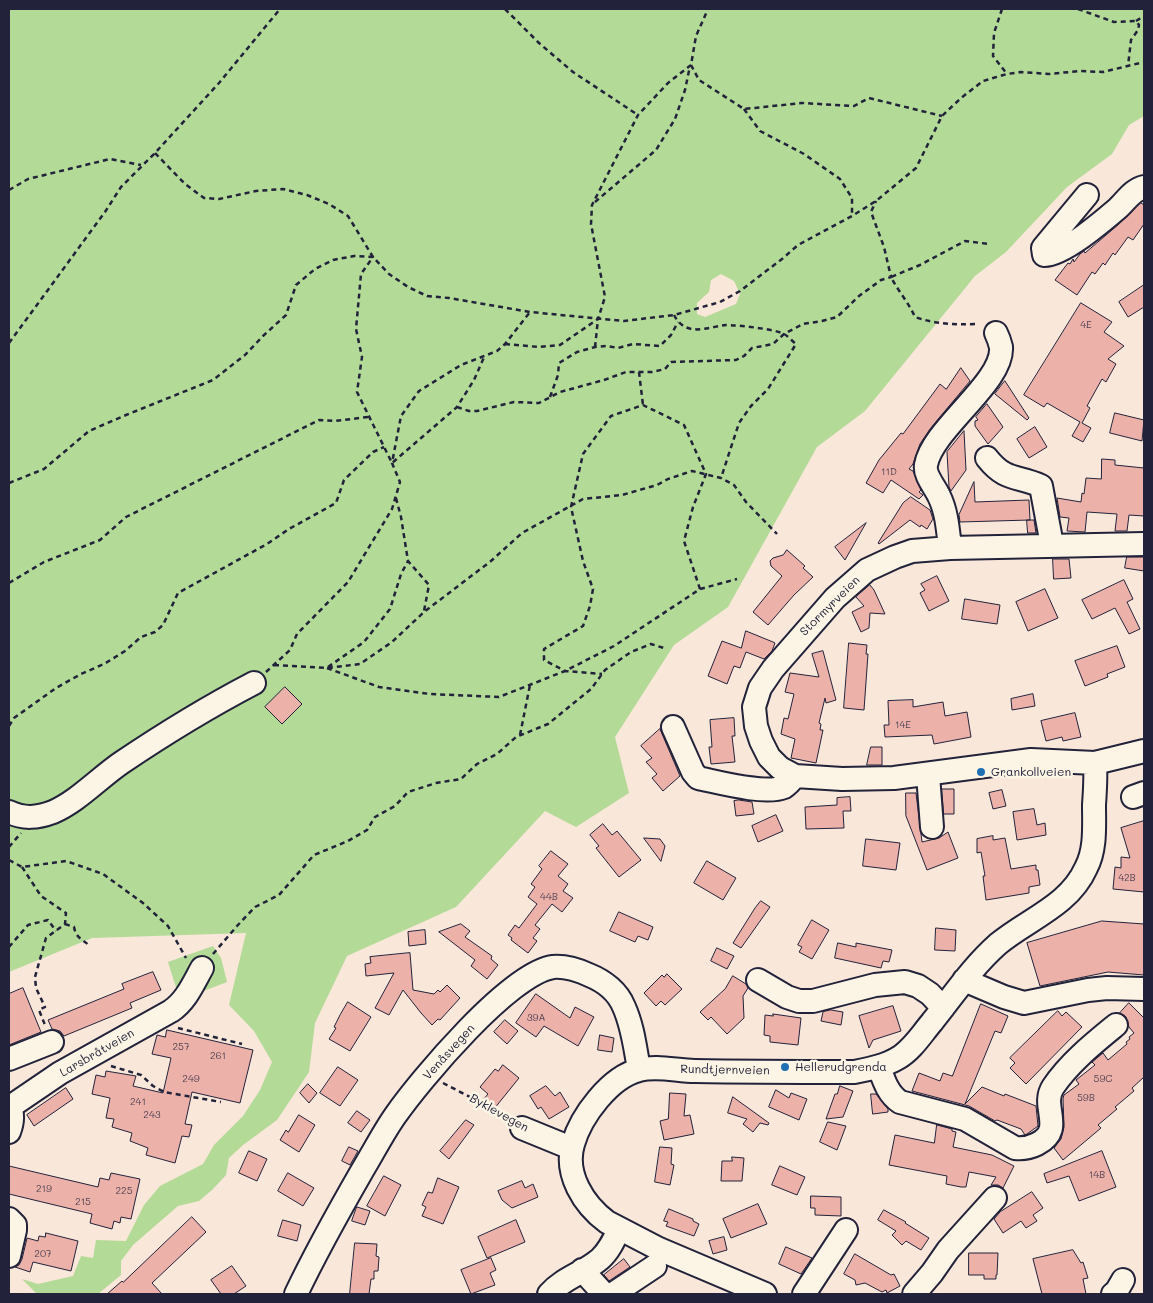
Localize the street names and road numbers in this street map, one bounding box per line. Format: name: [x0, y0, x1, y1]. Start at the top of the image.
street label: Stormyrveien: [797, 573, 863, 639]
street label: Venåsvegen: [420, 1021, 478, 1083]
street label: Larsbråtveien: [57, 1026, 137, 1080]
street label: Rundtjernveien: [680, 1062, 770, 1078]
street label: Byklevegen: [467, 1091, 531, 1135]

